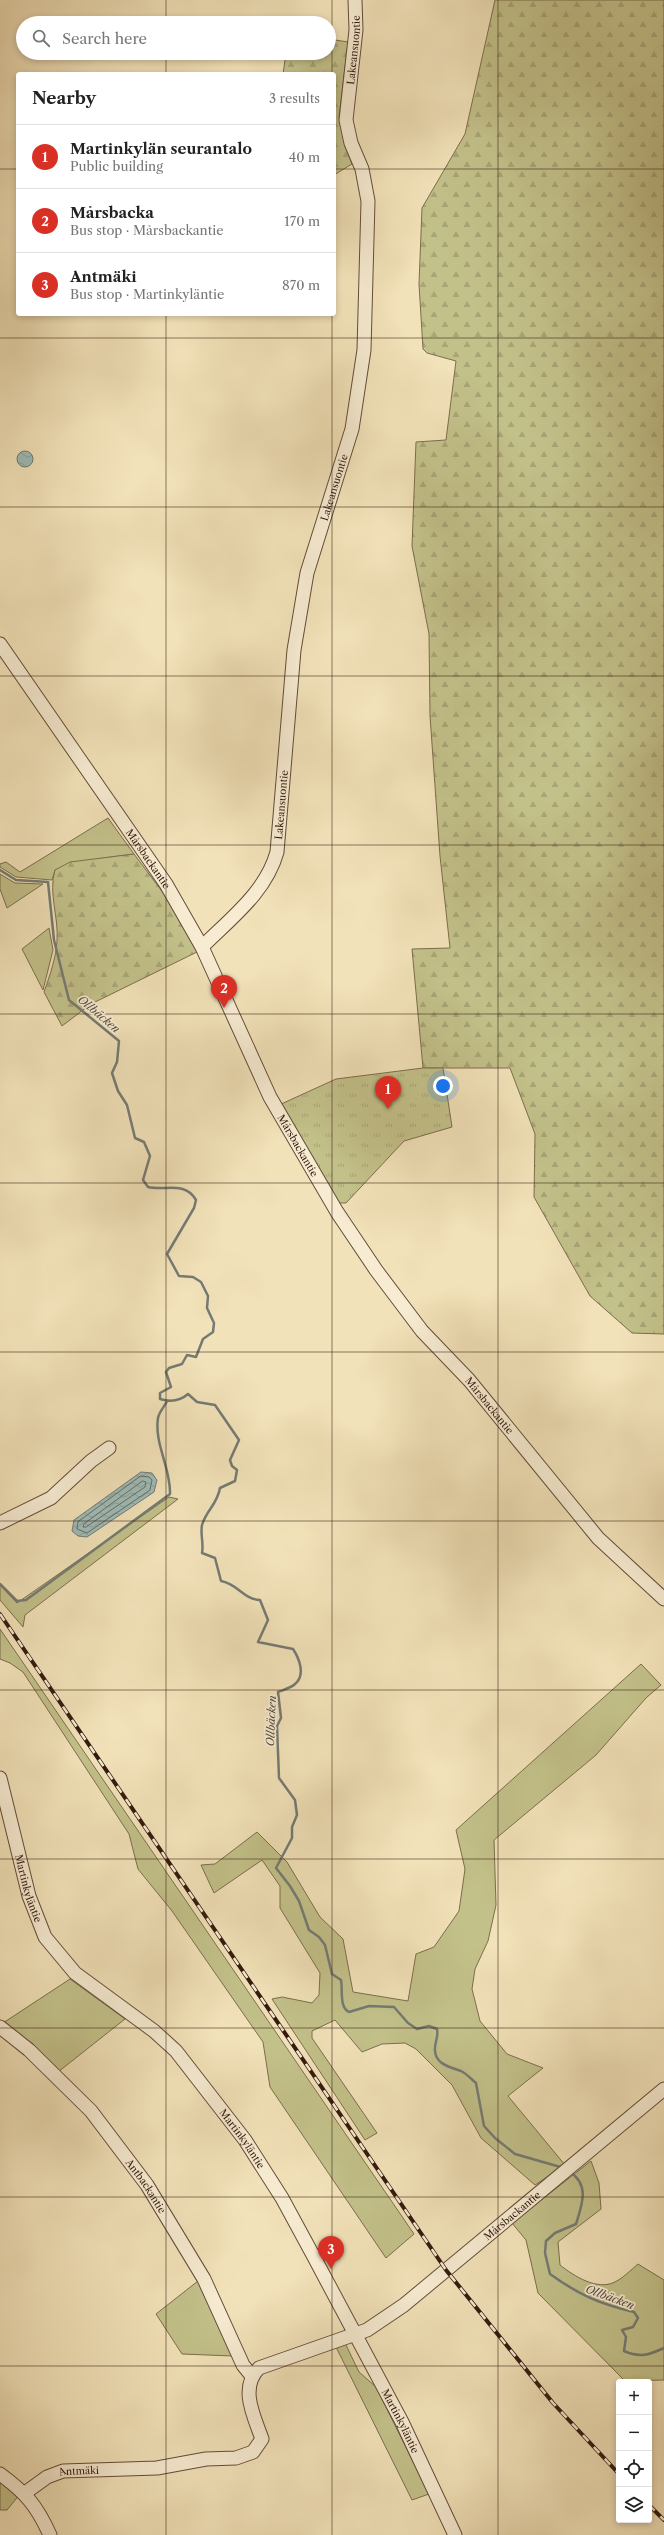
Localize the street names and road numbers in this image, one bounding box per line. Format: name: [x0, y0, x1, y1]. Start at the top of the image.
street label: Lakeansuontie: [343, 15, 363, 85]
street label: Lakeansuontie: [317, 452, 350, 523]
street label: Lakeansuontie: [272, 769, 290, 840]
street label: Mårsbackantie: [123, 826, 174, 891]
street label: Mårsbackantie: [275, 1112, 322, 1179]
street label: Mårsbackantie: [463, 1374, 517, 1437]
street label: Martinkyläntie: [13, 1853, 45, 1924]
street label: Martinkyläntie: [217, 2106, 268, 2171]
street label: Antbackantie: [122, 2155, 169, 2216]
street label: Mårsbackantie: [481, 2188, 543, 2243]
street label: Martinkyläntie: [379, 2386, 422, 2455]
street label: Antmäki: [55, 2463, 99, 2479]

